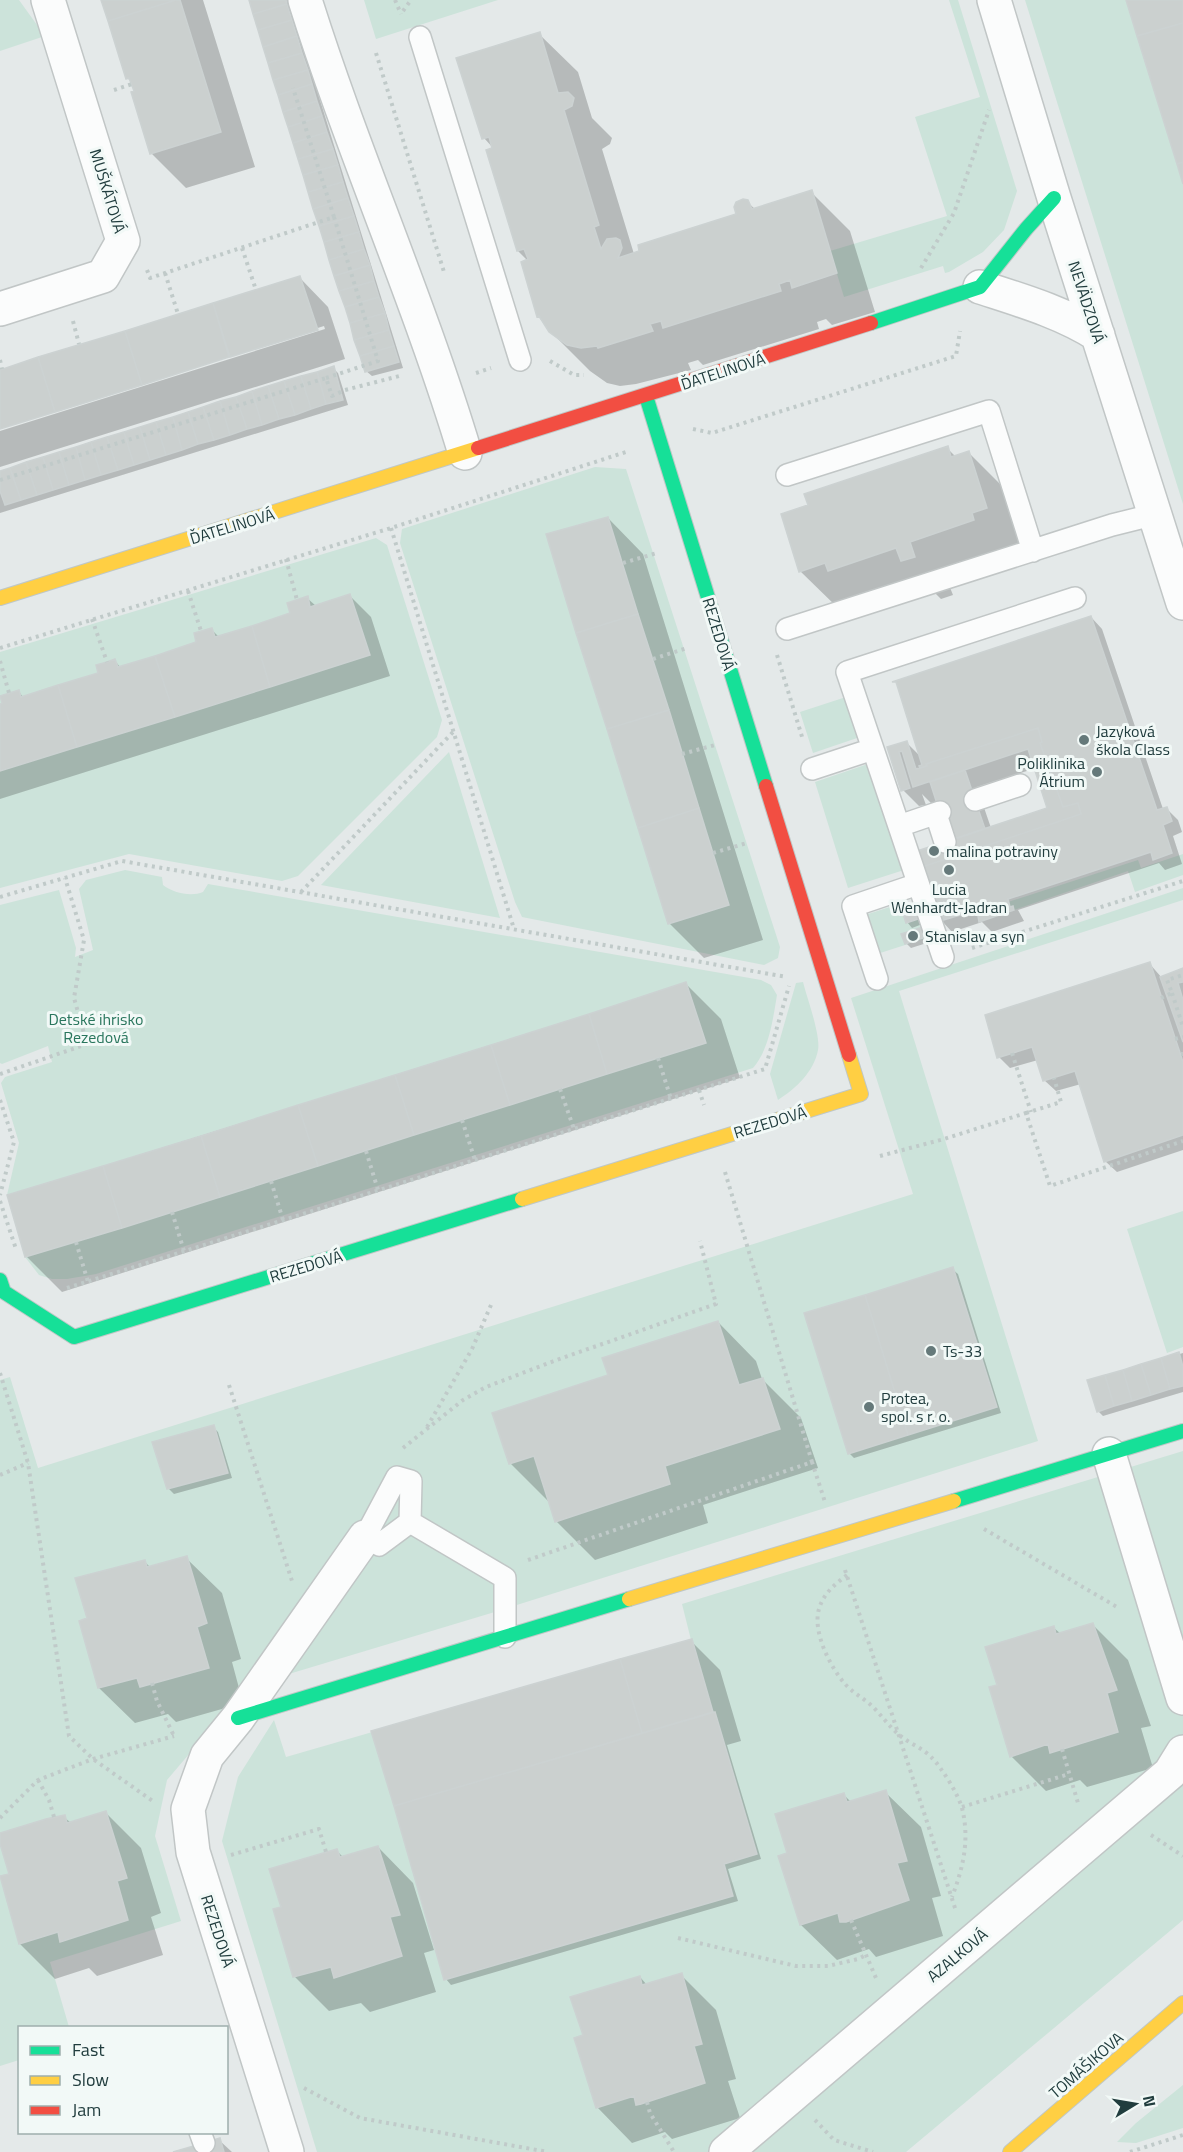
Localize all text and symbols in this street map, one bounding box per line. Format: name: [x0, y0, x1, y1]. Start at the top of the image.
street label: MUŠKÁTOVÁ: [84, 146, 132, 237]
street label: NEVÄDZOVÁ: [1062, 258, 1112, 347]
street label: ĎATELINOVÁ: [678, 346, 769, 396]
street label: ĎATELINOVÁ: [187, 502, 278, 550]
street label: REZEDOVÁ: [697, 595, 742, 674]
place label: Jazyková škola Class: [1096, 719, 1170, 761]
marker: Jazyková škola Class: [1077, 733, 1091, 747]
place label: Poliklinika Átrium: [1017, 751, 1085, 793]
marker: Poliklinika Átrium: [1090, 765, 1104, 779]
place label: malina potraviny: [946, 839, 1058, 863]
marker: malina potraviny: [927, 844, 941, 858]
marker: Lucia Wenhardt-Jadran: [942, 863, 956, 877]
place label: Lucia Wenhardt-Jadran: [891, 877, 1007, 919]
place label: Stanislav a syn: [925, 924, 1025, 948]
marker: Stanislav a syn: [906, 929, 920, 943]
park label: Detské ihrisko Rezedová: [49, 1007, 143, 1049]
street label: REZEDOVÁ: [731, 1099, 810, 1144]
street label: REZEDOVÁ: [267, 1243, 346, 1288]
place label: Ts-33: [943, 1339, 982, 1363]
marker: Ts-33: [924, 1344, 938, 1358]
place label: Protea, spol. s r. o.: [881, 1386, 951, 1428]
marker: Protea, spol. s r. o.: [862, 1400, 876, 1414]
street label: REZEDOVÁ: [195, 1892, 241, 1971]
street label: AZALKOVÁ: [921, 1922, 993, 1988]
legend: [18, 2026, 228, 2134]
street label: TOMÁŠIKOVA: [1044, 2026, 1129, 2104]
text: Fast: [72, 2036, 105, 2063]
text: Slow: [72, 2066, 109, 2093]
north arrow: [1105, 2074, 1165, 2134]
text: N: [1137, 2093, 1163, 2109]
text: Jam: [72, 2096, 101, 2123]

